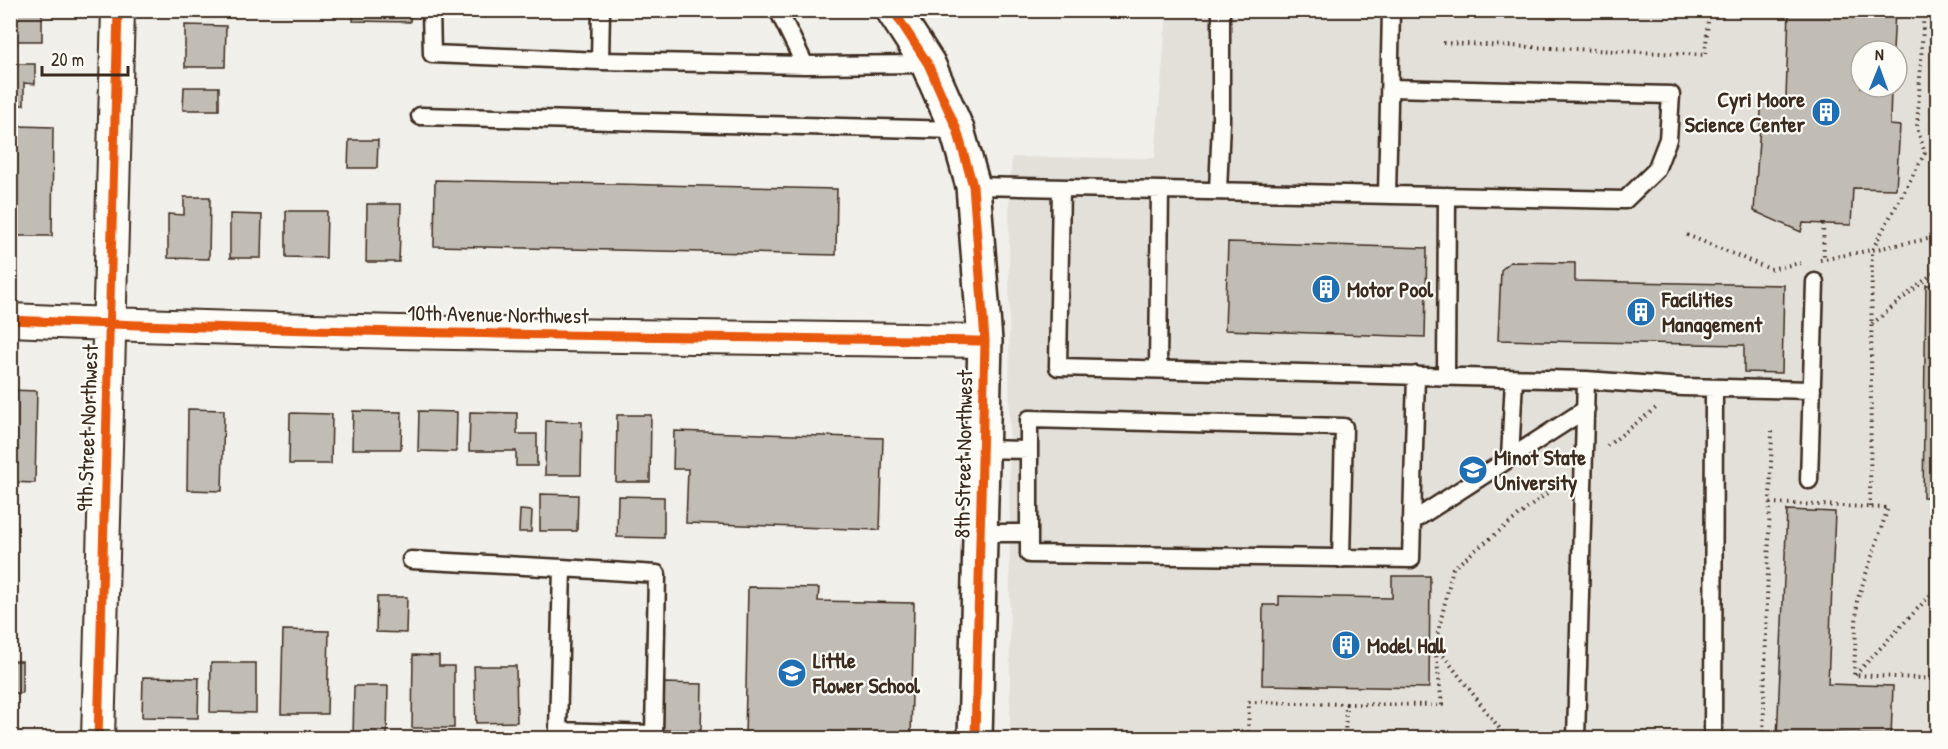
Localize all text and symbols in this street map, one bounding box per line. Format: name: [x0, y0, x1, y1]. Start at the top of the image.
scale bar: [42, 39, 128, 77]
north arrow: [1849, 39, 1909, 99]
text: N: [1875, 43, 1884, 65]
text: 20 m: [51, 47, 84, 72]
place label: Cyri Moore Science Center: [1685, 84, 1806, 139]
building icon: Cyri Moore Science Center: [1810, 96, 1842, 128]
building icon: Motor Pool: [1310, 273, 1342, 305]
place label: Motor Pool: [1347, 274, 1434, 304]
place label: Facilities Management: [1661, 284, 1763, 340]
building icon: Facilities Management: [1625, 296, 1657, 328]
street label: 10th Avenue Northwest: [407, 297, 589, 331]
street label: 9th Street Northwest: [69, 344, 105, 512]
street label: 8th Street Northwest: [947, 369, 979, 538]
place label: Minot State University: [1494, 442, 1586, 498]
school or university icon: Minot State University: [1457, 454, 1489, 486]
building icon: Model Hall: [1330, 629, 1362, 661]
place label: Model Hall: [1367, 630, 1446, 660]
place label: Little Flower School: [812, 645, 921, 700]
school or university icon: Little Flower School: [776, 657, 808, 689]

